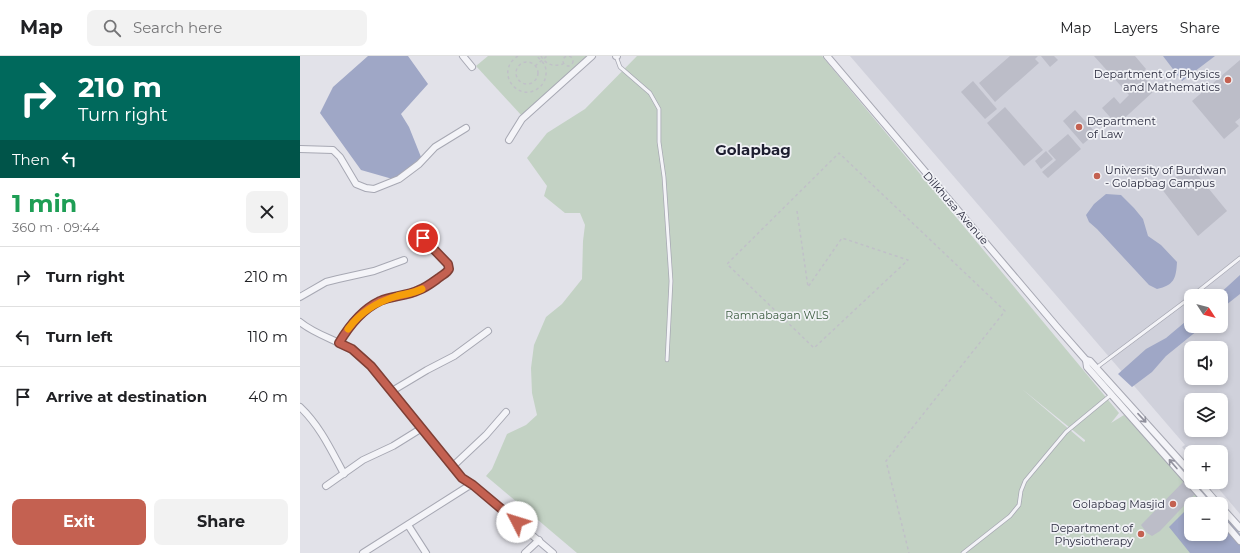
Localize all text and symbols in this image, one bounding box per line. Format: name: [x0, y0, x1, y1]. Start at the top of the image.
search box: [87, 10, 367, 46]
text: Map: [20, 16, 63, 39]
icon: search: [101, 17, 123, 39]
text: Search here: [133, 18, 222, 37]
text: Map: [1060, 19, 1091, 37]
text: Layers: [1113, 19, 1158, 37]
text: Share: [1180, 19, 1220, 37]
place label: Department of Physics and Mathematics: [1094, 67, 1221, 94]
text: 210 m: [78, 70, 162, 104]
icon: right: [12, 72, 64, 124]
marker: Department of Physics and Mathematics: [1223, 75, 1233, 85]
text: Turn right: [78, 104, 168, 126]
place label: Department of Law: [1087, 114, 1156, 141]
marker: Department of Law: [1074, 122, 1084, 132]
district label: Golapbag: [715, 140, 791, 159]
icon: left: [58, 148, 80, 170]
text: Then: [12, 150, 50, 169]
place label: University of Burdwan - Golapbag Campus: [1105, 163, 1226, 190]
street label: Dilkhusa Avenue: [920, 168, 992, 248]
marker: University of Burdwan - Golapbag Campus: [1092, 171, 1102, 181]
text: 1 min: [12, 189, 77, 218]
button: close: [246, 191, 288, 233]
text: 360 m · 09:44: [12, 219, 100, 235]
pin: [406, 221, 440, 255]
icon: arrive: [412, 227, 434, 249]
icon: right: [12, 266, 34, 288]
text: Turn right: [46, 267, 125, 286]
text: 210 m: [244, 267, 288, 286]
north arrow: [1184, 289, 1228, 333]
map controls: [1184, 289, 1228, 541]
park label: Ramnabagan WLS: [725, 308, 829, 322]
icon: left: [12, 326, 34, 348]
text: Turn left: [46, 327, 113, 346]
text: 110 m: [247, 327, 288, 346]
button: sound: [1184, 341, 1228, 385]
icon: arrive: [12, 386, 34, 408]
text: Arrive at destination: [46, 387, 207, 406]
text: 40 m: [248, 387, 288, 406]
button: layers: [1184, 393, 1228, 437]
one-way arrow: [1137, 413, 1146, 423]
button: +: [1184, 445, 1228, 489]
one-way arrow: [1169, 459, 1178, 469]
place label: Golapbag Masjid: [1073, 497, 1165, 511]
button: −: [1184, 497, 1228, 541]
button: Exit: [12, 499, 146, 545]
button: Share: [154, 499, 288, 545]
marker: Golapbag Masjid: [1168, 499, 1178, 509]
position arrow: [496, 501, 538, 543]
place label: Department of Physiotherapy: [1051, 521, 1134, 548]
marker: Department of Physiotherapy: [1136, 529, 1146, 539]

